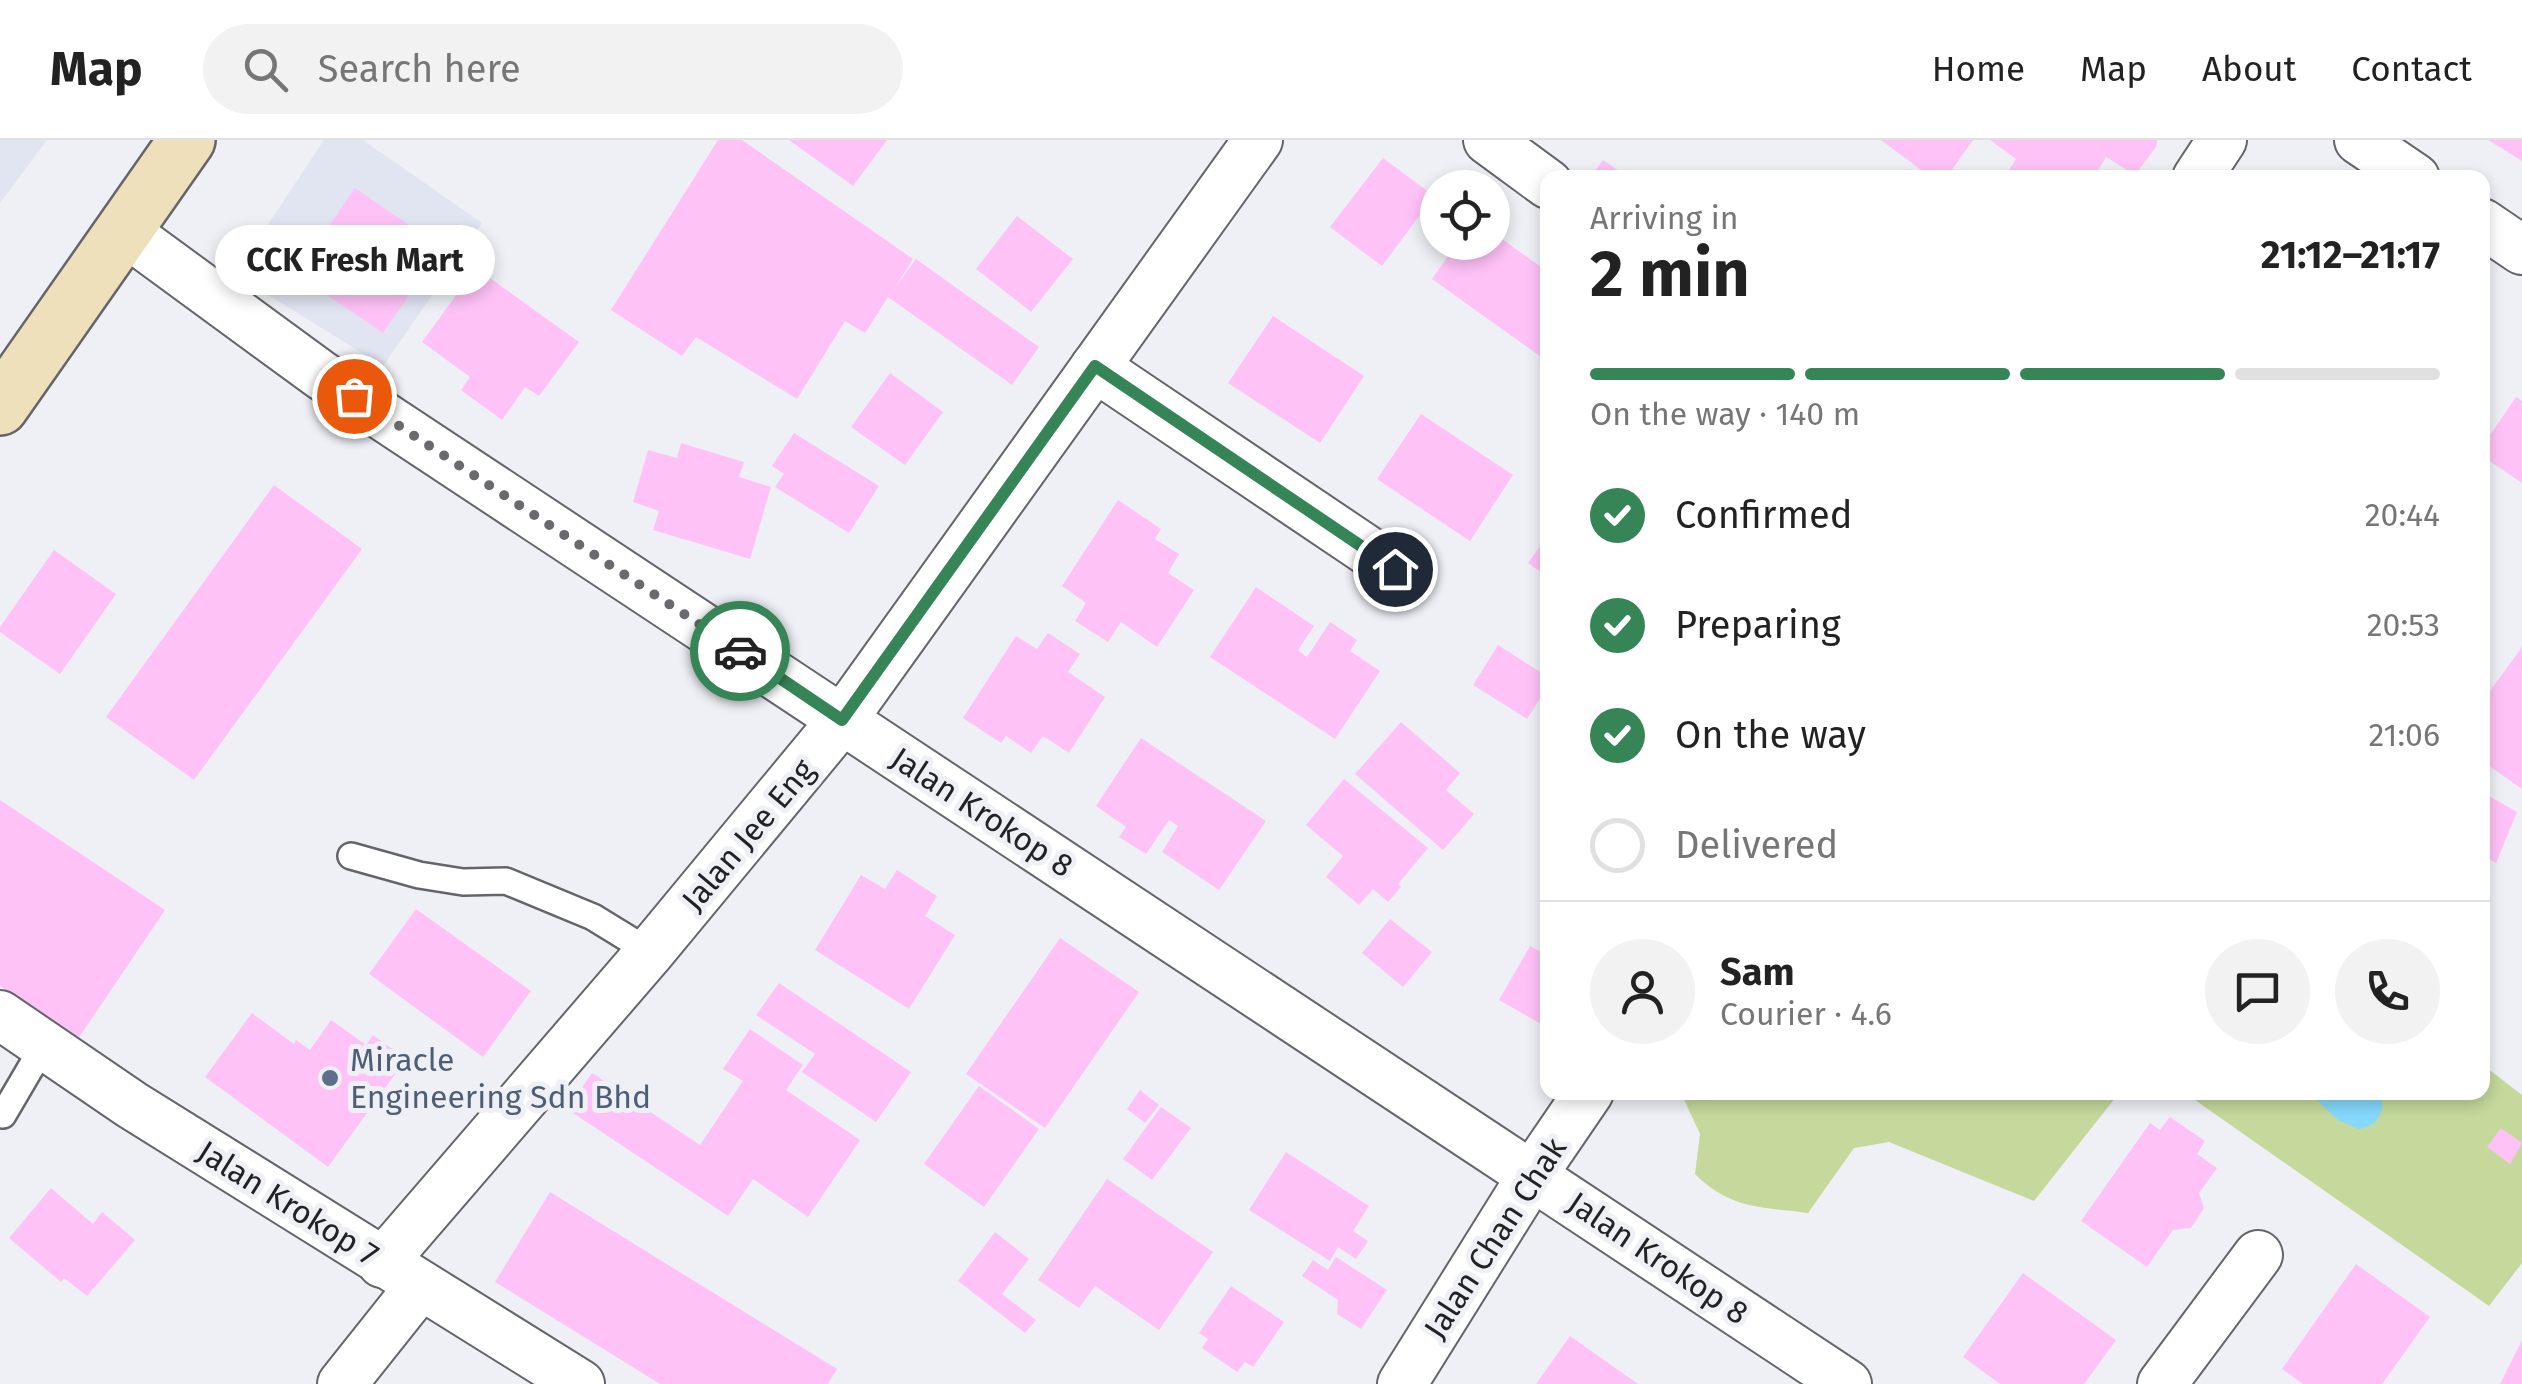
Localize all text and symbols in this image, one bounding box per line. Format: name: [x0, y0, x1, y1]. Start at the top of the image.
search box: [203, 24, 903, 114]
text: Map: [50, 40, 143, 98]
icon: search: [238, 42, 293, 97]
text: Search here: [318, 46, 521, 92]
text: Home: [1932, 48, 2025, 90]
text: Map: [2080, 48, 2147, 90]
text: About: [2202, 48, 2296, 90]
text: Contact: [2351, 48, 2472, 90]
map controls: [1420, 170, 1510, 260]
button: locate: [1420, 170, 1510, 260]
text: Arriving in: [1590, 199, 1738, 237]
callout: CCK Fresh Mart: [214, 226, 494, 296]
text: 21:12–21:17: [2261, 232, 2440, 278]
text: 2 min: [1590, 235, 1750, 313]
text: CCK Fresh Mart: [246, 241, 464, 279]
pin: [312, 354, 397, 439]
icon: bag: [327, 369, 382, 424]
text: On the way · 140 m: [1590, 395, 1860, 433]
icon: check: [1590, 488, 1645, 543]
text: Confirmed: [1675, 492, 1853, 538]
text: 20:44: [2365, 496, 2440, 534]
pin: [1353, 527, 1438, 612]
icon: home: [1368, 542, 1423, 597]
icon: check: [1590, 598, 1645, 653]
courier: [690, 601, 790, 701]
text: Preparing: [1675, 602, 1841, 648]
text: 20:53: [2367, 606, 2440, 644]
icon: car: [713, 624, 768, 679]
icon: check: [1590, 708, 1645, 763]
text: On the way: [1675, 712, 1866, 758]
text: 21:06: [2369, 716, 2440, 754]
street label: Jalan Krokop 8: [884, 739, 1080, 885]
street label: Jalan Jee Eng: [674, 751, 823, 918]
text: Delivered: [1675, 822, 1838, 868]
button: person: [1590, 939, 1695, 1044]
button: chat: [2205, 939, 2310, 1044]
button: phone: [2335, 939, 2440, 1044]
text: Sam: [1720, 949, 1795, 995]
text: Courier · 4.6: [1720, 995, 1892, 1033]
place label: Miracle Engineering Sdn Bhd: [350, 1041, 651, 1116]
marker: Miracle Engineering Sdn Bhd: [319, 1067, 341, 1089]
street label: Jalan Chan Chak: [1416, 1130, 1574, 1346]
street label: Jalan Krokop 7: [191, 1132, 385, 1274]
street label: Jalan Krokop 8: [1561, 1184, 1755, 1332]

